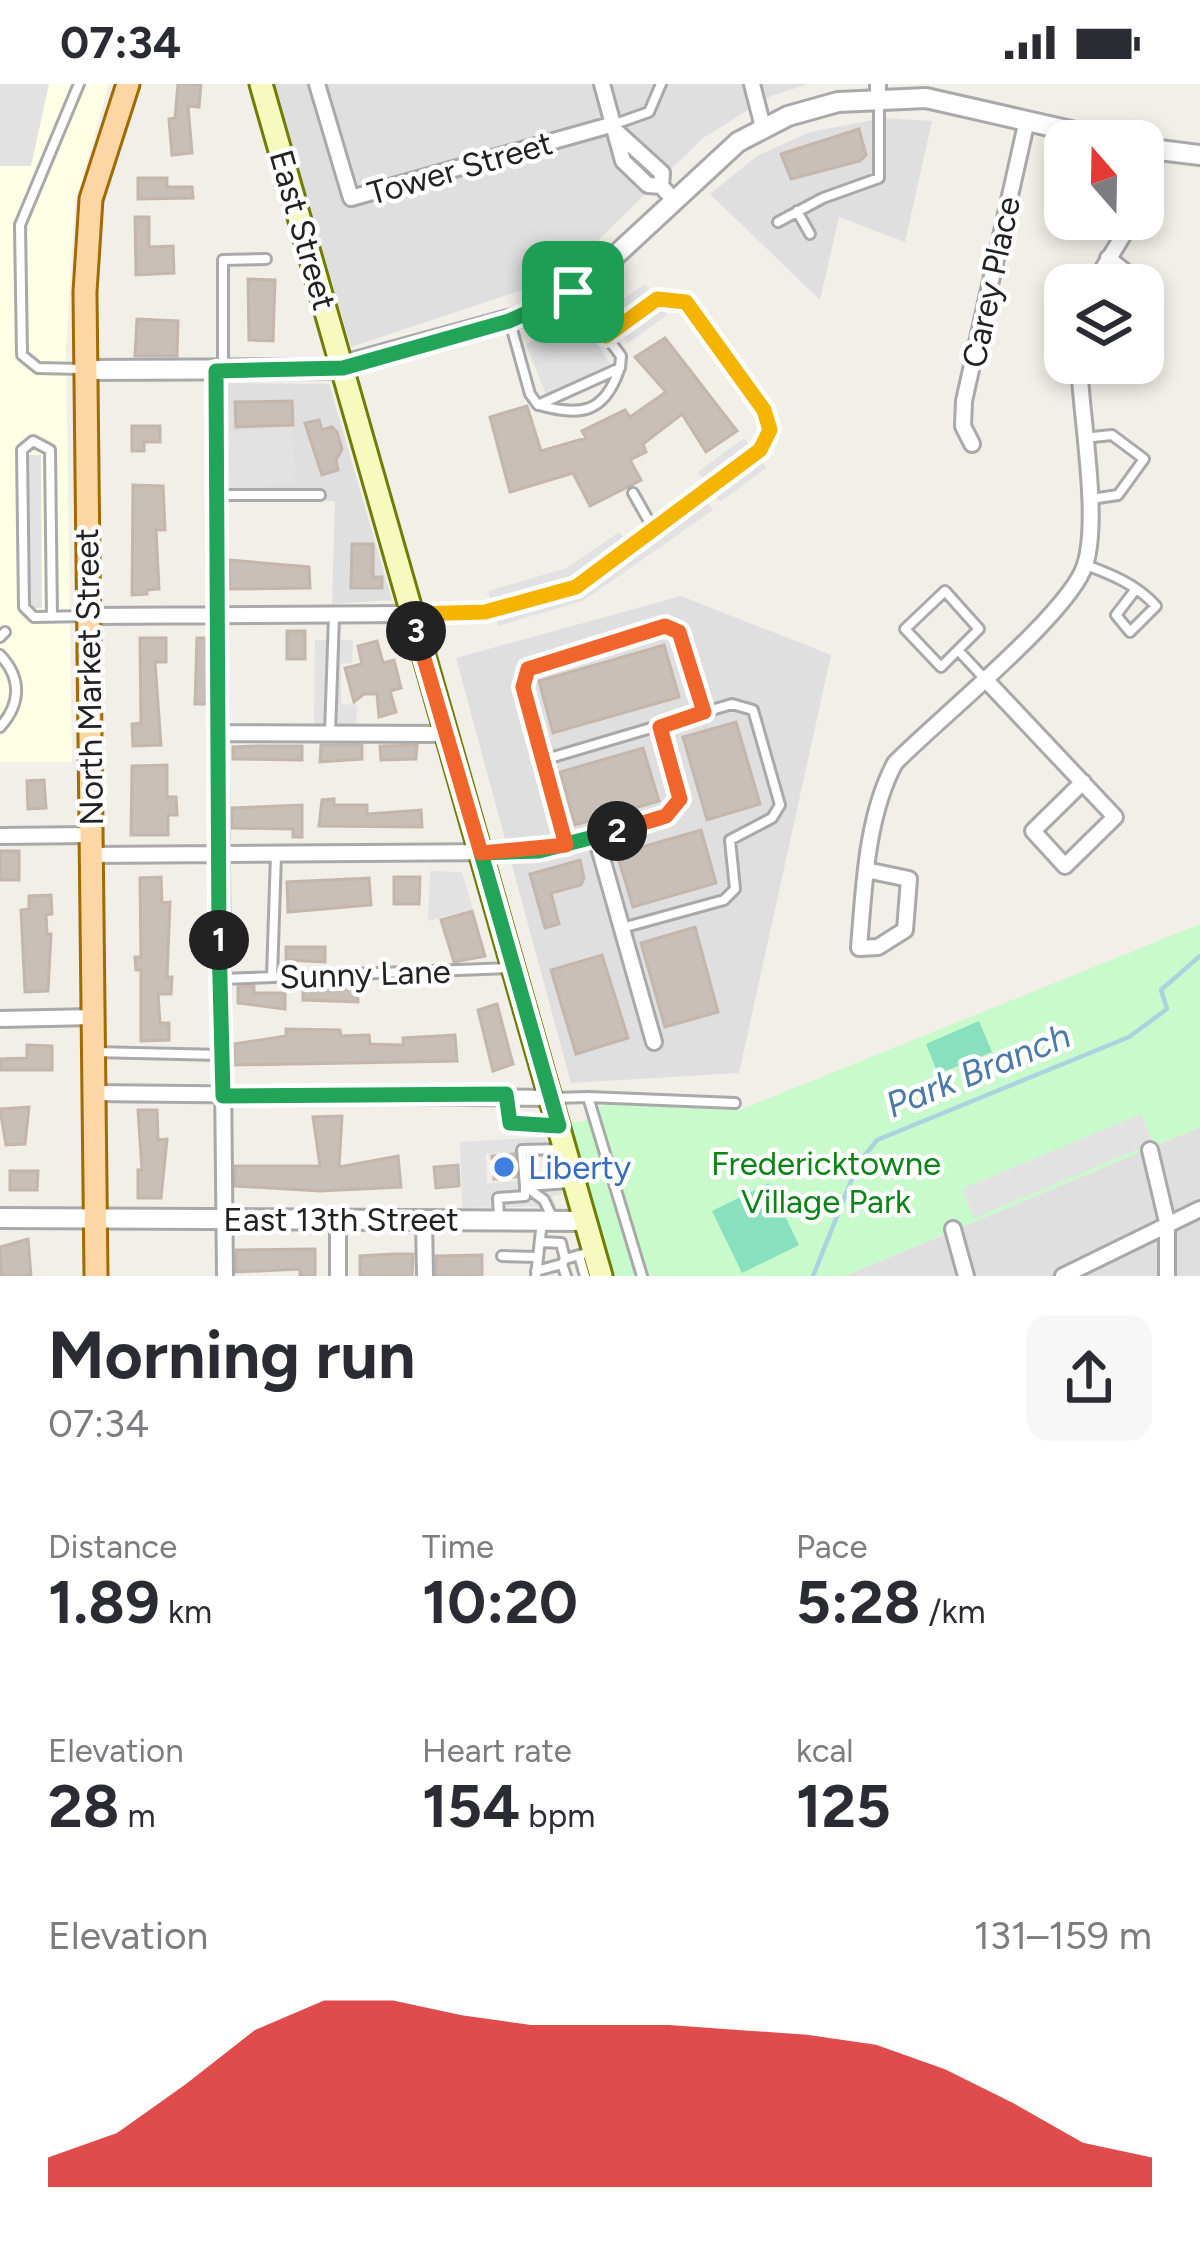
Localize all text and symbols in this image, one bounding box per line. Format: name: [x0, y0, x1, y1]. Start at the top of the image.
text: 07:34: [60, 15, 181, 69]
north arrow: [1044, 120, 1164, 240]
map controls: [1044, 120, 1164, 384]
street label: Tower Street: [363, 123, 557, 213]
street label: East Street: [262, 145, 344, 315]
street label: Carey Place: [954, 193, 1028, 371]
pin: [522, 241, 624, 343]
icon: arrive: [540, 259, 606, 325]
button: layers: [1044, 264, 1164, 384]
street label: North Market Street: [67, 528, 111, 826]
pin: 3: [386, 601, 446, 661]
text: 3: [407, 611, 425, 650]
pin: 2: [587, 801, 647, 861]
text: 2: [607, 811, 627, 850]
pin: 1: [189, 910, 249, 970]
text: 1: [212, 920, 226, 959]
street label: Sunny Lane: [279, 952, 451, 996]
water label: Park Branch: [879, 1013, 1077, 1127]
park label: Fredericktowne Village Park: [711, 1144, 941, 1221]
place label: Liberty: [528, 1148, 632, 1187]
marker: Liberty: [491, 1154, 517, 1180]
street label: East 13th Street: [223, 1200, 459, 1239]
text: Morning run: [48, 1315, 416, 1395]
button: share: [1026, 1315, 1152, 1441]
text: 07:34: [48, 1400, 149, 1447]
text: Distance: [48, 1527, 177, 1566]
text: Time: [422, 1527, 494, 1566]
text: Pace: [796, 1527, 867, 1566]
text: 1.89: [48, 1566, 160, 1638]
text: 10:20: [422, 1566, 578, 1638]
text: 5:28: [796, 1566, 920, 1638]
text: km: [160, 1592, 212, 1631]
text: /km: [920, 1592, 985, 1631]
text: Elevation: [48, 1731, 184, 1770]
text: Heart rate: [422, 1731, 572, 1770]
text: kcal: [796, 1731, 854, 1770]
text: 28: [48, 1770, 119, 1842]
text: 154: [422, 1770, 520, 1842]
text: 125: [796, 1770, 891, 1842]
text: m: [119, 1796, 156, 1835]
text: bpm: [520, 1796, 595, 1835]
text: Elevation: [48, 1912, 208, 1959]
text: 131–159 m: [974, 1912, 1152, 1959]

